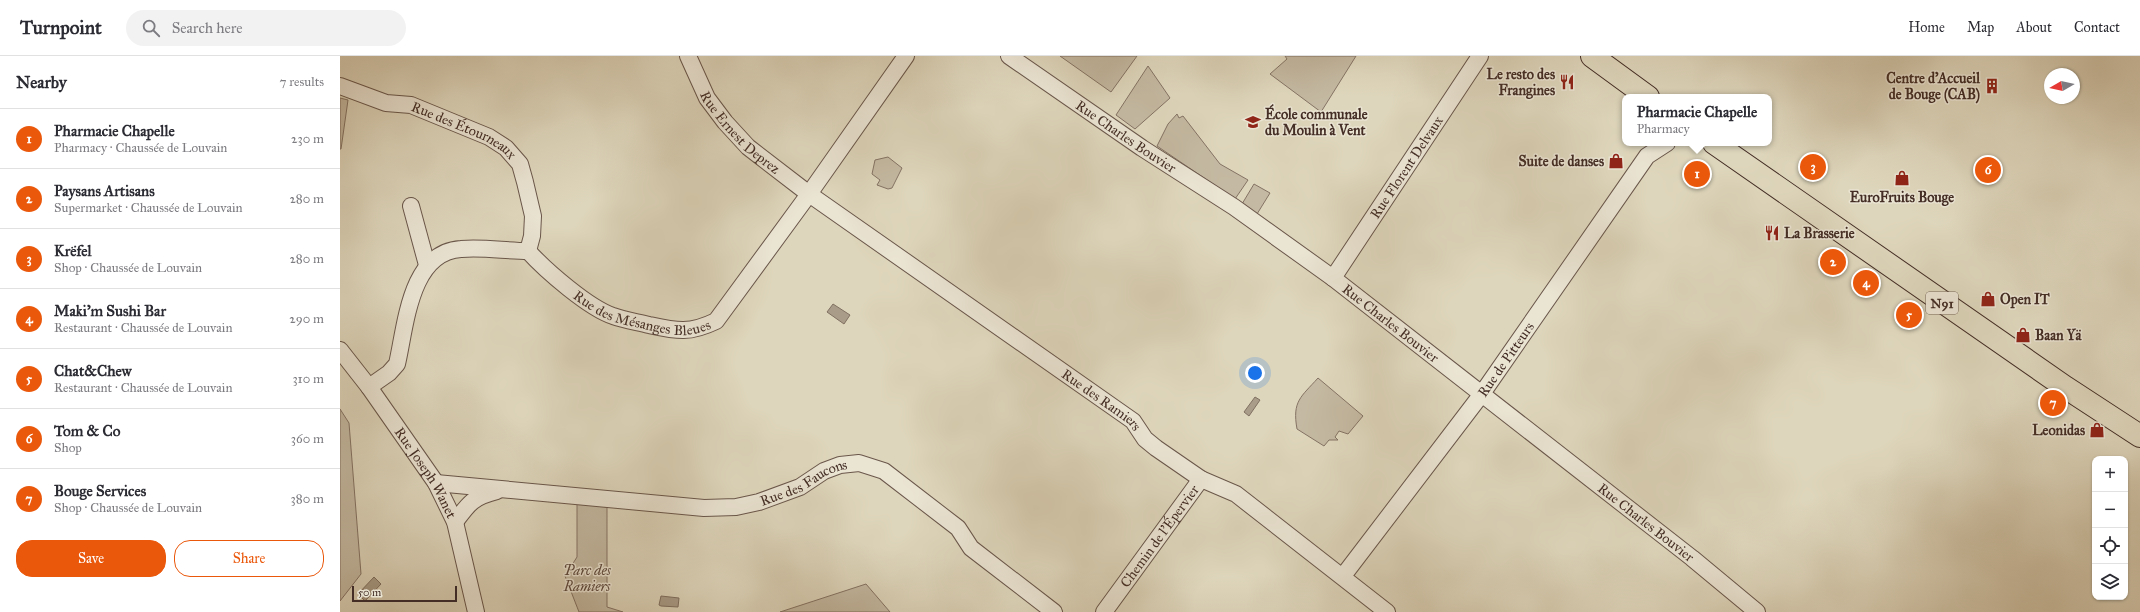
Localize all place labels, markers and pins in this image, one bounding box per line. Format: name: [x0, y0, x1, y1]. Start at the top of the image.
place label: Le resto des Frangines: [1487, 66, 1555, 100]
place label: Centre d'Accueil de Bouge (CAB): [1886, 70, 1981, 104]
restaurant icon: Le resto des Frangines: [1558, 73, 1576, 91]
building icon: Centre d'Accueil de Bouge (CAB): [1983, 77, 2001, 95]
place label: École communale du Moulin à Vent: [1265, 104, 1368, 139]
school or university icon: École communale du Moulin à Vent: [1244, 113, 1262, 131]
shop icon: Suite de danses: [1607, 152, 1625, 170]
pin: 3: [1800, 152, 1826, 182]
place label: Suite de danses: [1518, 153, 1604, 170]
pin: 6: [1975, 155, 2001, 185]
pin: 1: [1684, 159, 1710, 189]
shop icon: EuroFruits Bouge: [1893, 169, 1911, 187]
place label: EuroFruits Bouge: [1850, 189, 1954, 207]
restaurant icon: La Brasserie: [1763, 224, 1781, 242]
place label: La Brasserie: [1784, 225, 1855, 242]
pin: 2: [1820, 247, 1846, 277]
pin: 4: [1853, 268, 1879, 298]
shop icon: Open IT: [1979, 290, 1997, 308]
place label: Open IT: [2000, 291, 2050, 309]
pin: 5: [1896, 300, 1922, 330]
shop icon: Baan Yä: [2014, 326, 2032, 344]
place label: Baan Yä: [2035, 327, 2083, 344]
pin: 7: [2040, 388, 2066, 418]
shop icon: Leonidas: [2088, 421, 2106, 439]
place label: Leonidas: [2032, 422, 2085, 439]

